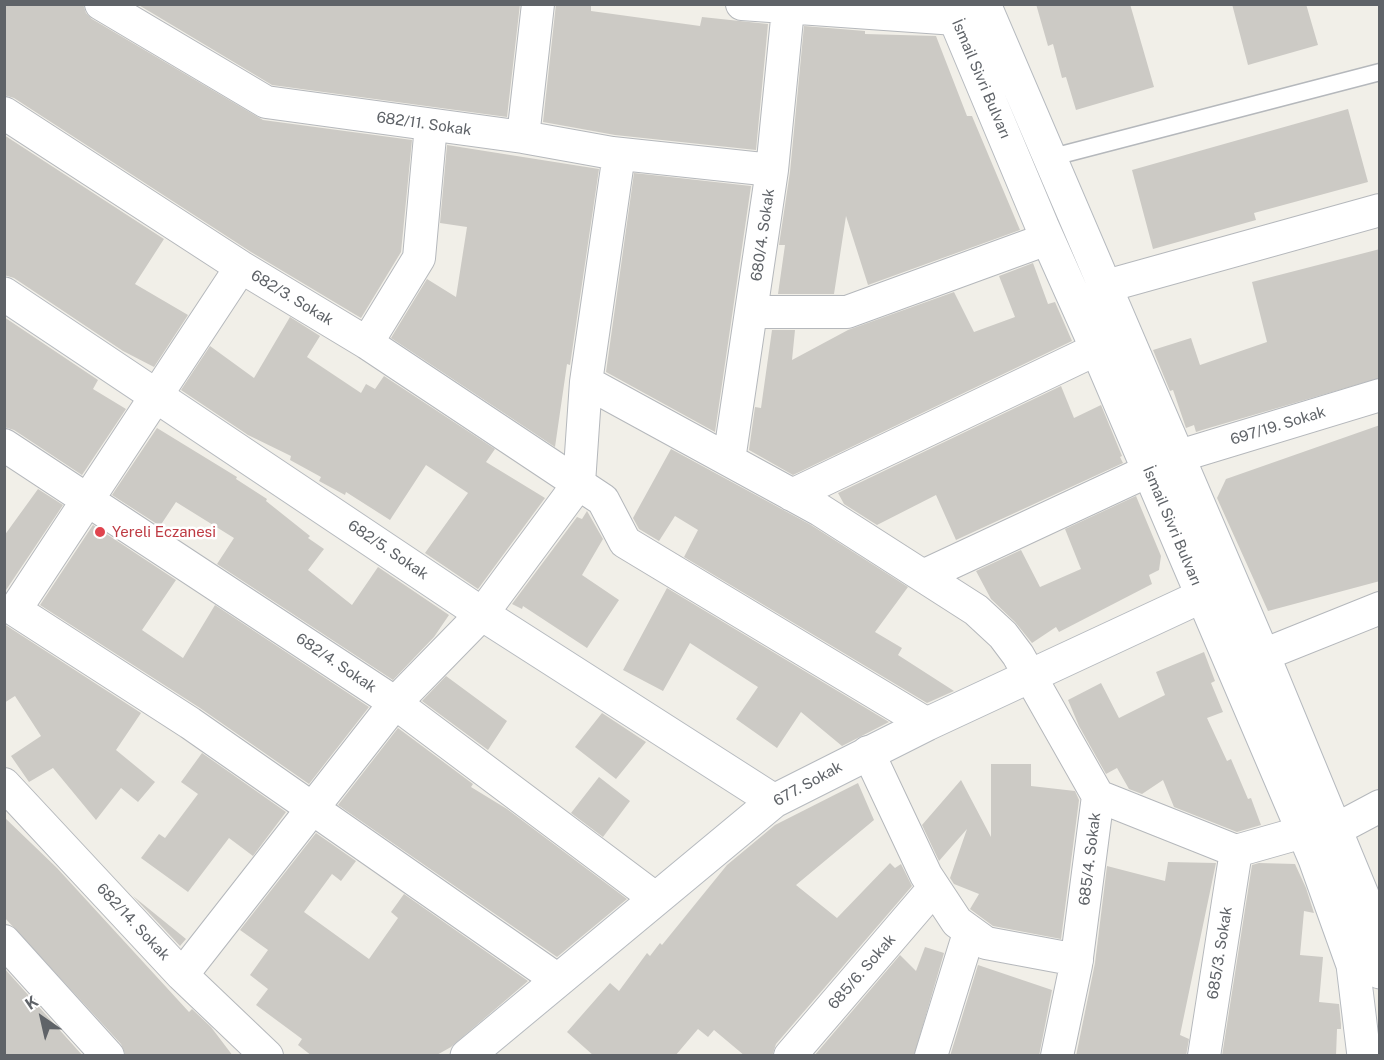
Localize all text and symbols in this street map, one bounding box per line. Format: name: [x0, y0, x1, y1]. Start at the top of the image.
street label: İsmail Sivri Bulvarı: [948, 17, 1014, 141]
street label: 682/11. Sokak: [375, 108, 473, 140]
street label: 680/4. Sokak: [748, 188, 778, 282]
street label: 682/3. Sokak: [247, 266, 337, 330]
street label: 697/19. Sokak: [1228, 403, 1328, 449]
street label: İsmail Sivri Bulvarı: [1139, 464, 1205, 588]
street label: 682/5. Sokak: [344, 516, 432, 584]
place label: Yereli Eczanesi: [112, 523, 216, 541]
marker: Yereli Eczanesi: [93, 525, 107, 539]
street label: 682/4. Sokak: [292, 630, 380, 696]
street label: 677. Sokak: [770, 758, 846, 810]
street label: 685/4. Sokak: [1075, 811, 1105, 907]
street label: 682/14. Sokak: [93, 880, 173, 964]
street label: 685/3. Sokak: [1204, 905, 1236, 1001]
street label: 685/6. Sokak: [824, 931, 900, 1013]
north arrow: [12, 988, 72, 1048]
text: K: [22, 992, 42, 1014]

